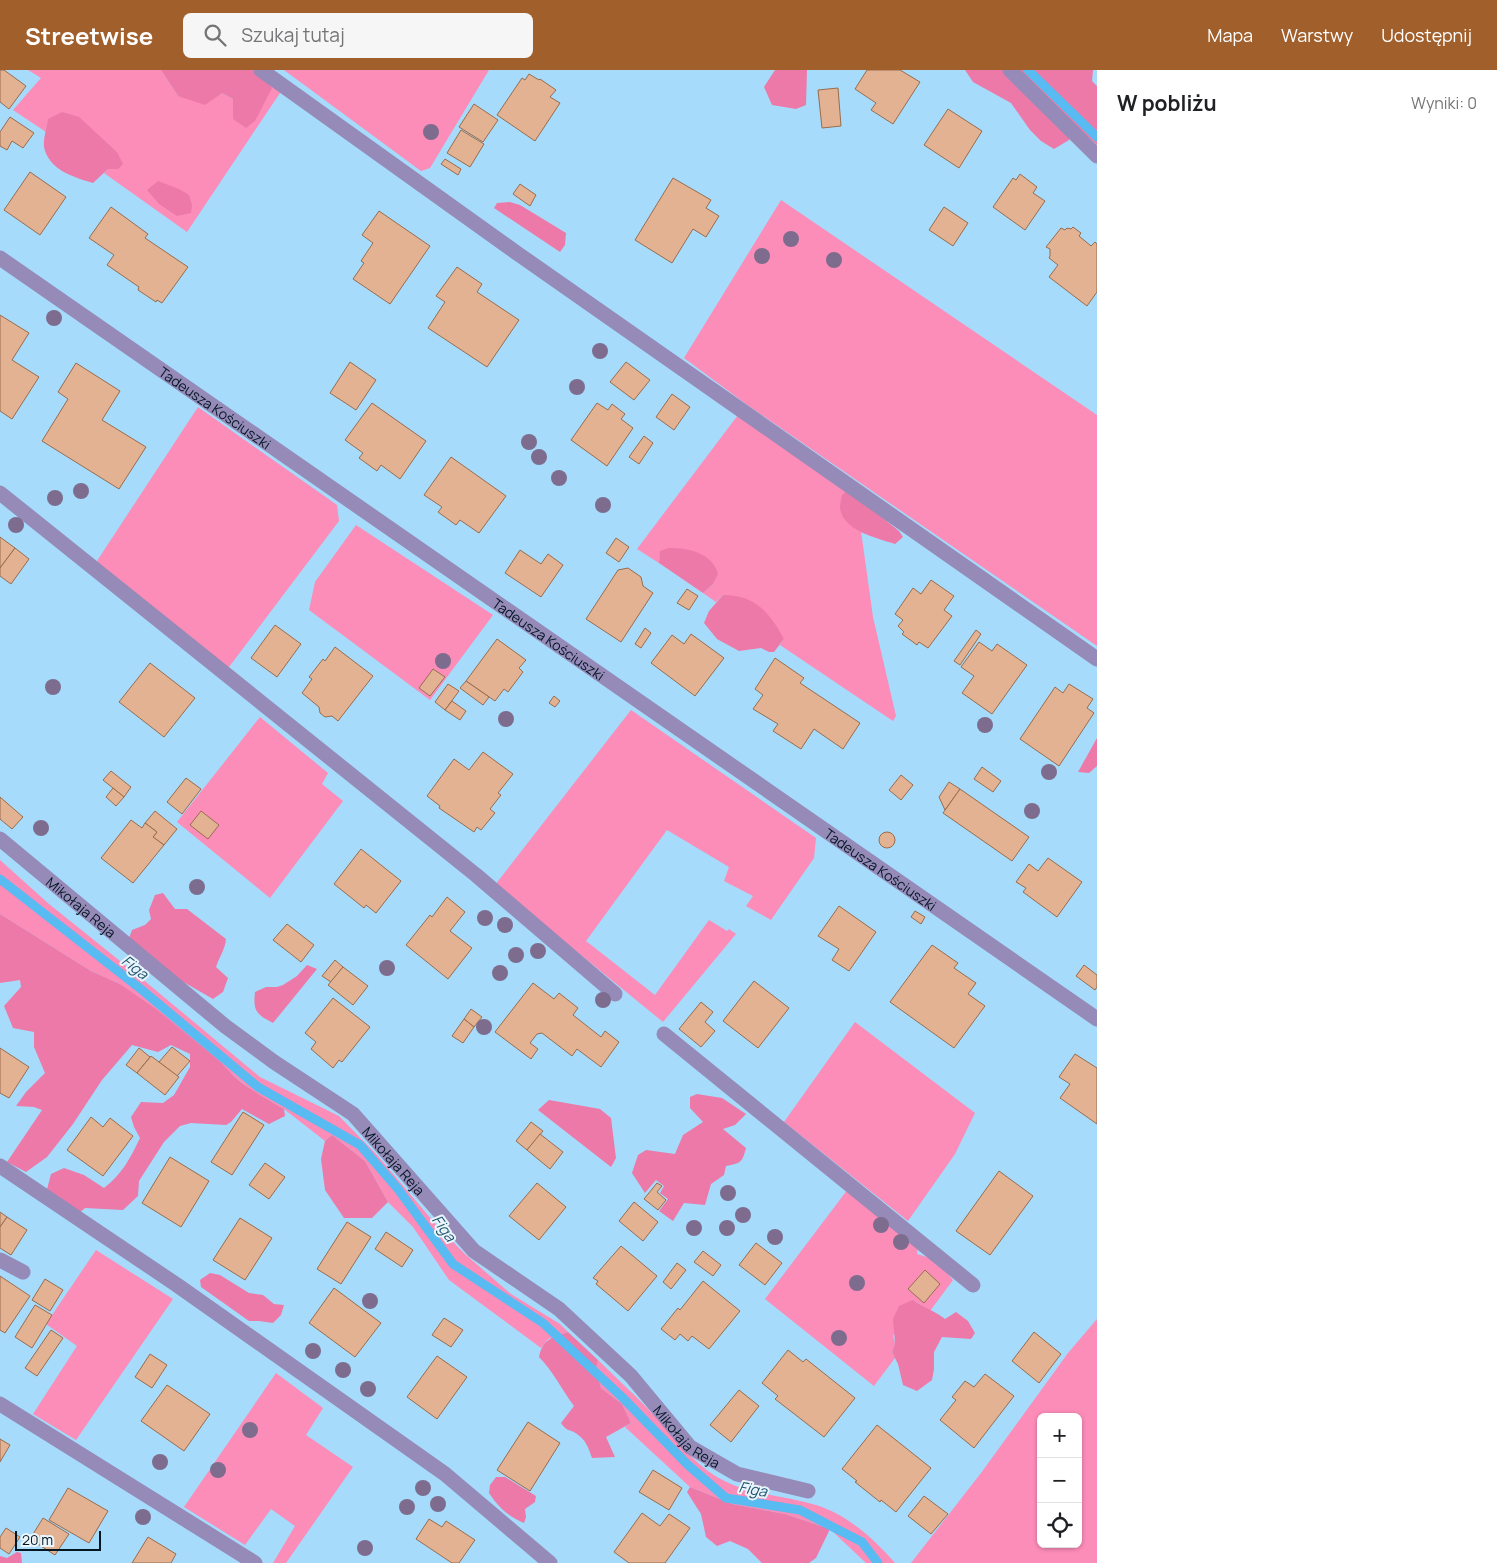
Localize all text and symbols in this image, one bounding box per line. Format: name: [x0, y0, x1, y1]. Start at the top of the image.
search box: [183, 13, 533, 58]
text: Streetwise: [25, 19, 153, 52]
icon: search: [201, 21, 229, 49]
text: Szukaj tutaj: [241, 22, 345, 48]
text: Mapa: [1207, 23, 1253, 47]
text: Warstwy: [1281, 23, 1353, 47]
text: Udostępnij: [1381, 23, 1472, 47]
text: W pobliżu: [1117, 89, 1217, 117]
text: Wyniki: 0: [1411, 92, 1477, 114]
street label: Tadeusza Kościuszki: [155, 362, 275, 453]
street label: Tadeusza Kościuszki: [489, 593, 609, 684]
street label: Tadeusza Kościuszki: [821, 823, 941, 915]
street label: Mikołaja Reja: [43, 872, 120, 941]
water label: Figa: [117, 950, 153, 984]
street label: Mikołaja Reja: [359, 1122, 429, 1199]
water label: Figa: [427, 1210, 461, 1246]
street label: Mikołaja Reja: [649, 1401, 724, 1472]
map controls: [1037, 1413, 1082, 1548]
button: +: [1037, 1413, 1082, 1458]
button: −: [1037, 1458, 1082, 1503]
water label: Figa: [737, 1476, 769, 1502]
button: locate: [1037, 1503, 1082, 1548]
scale bar: [15, 1528, 101, 1551]
text: 20 m: [22, 1530, 53, 1549]

